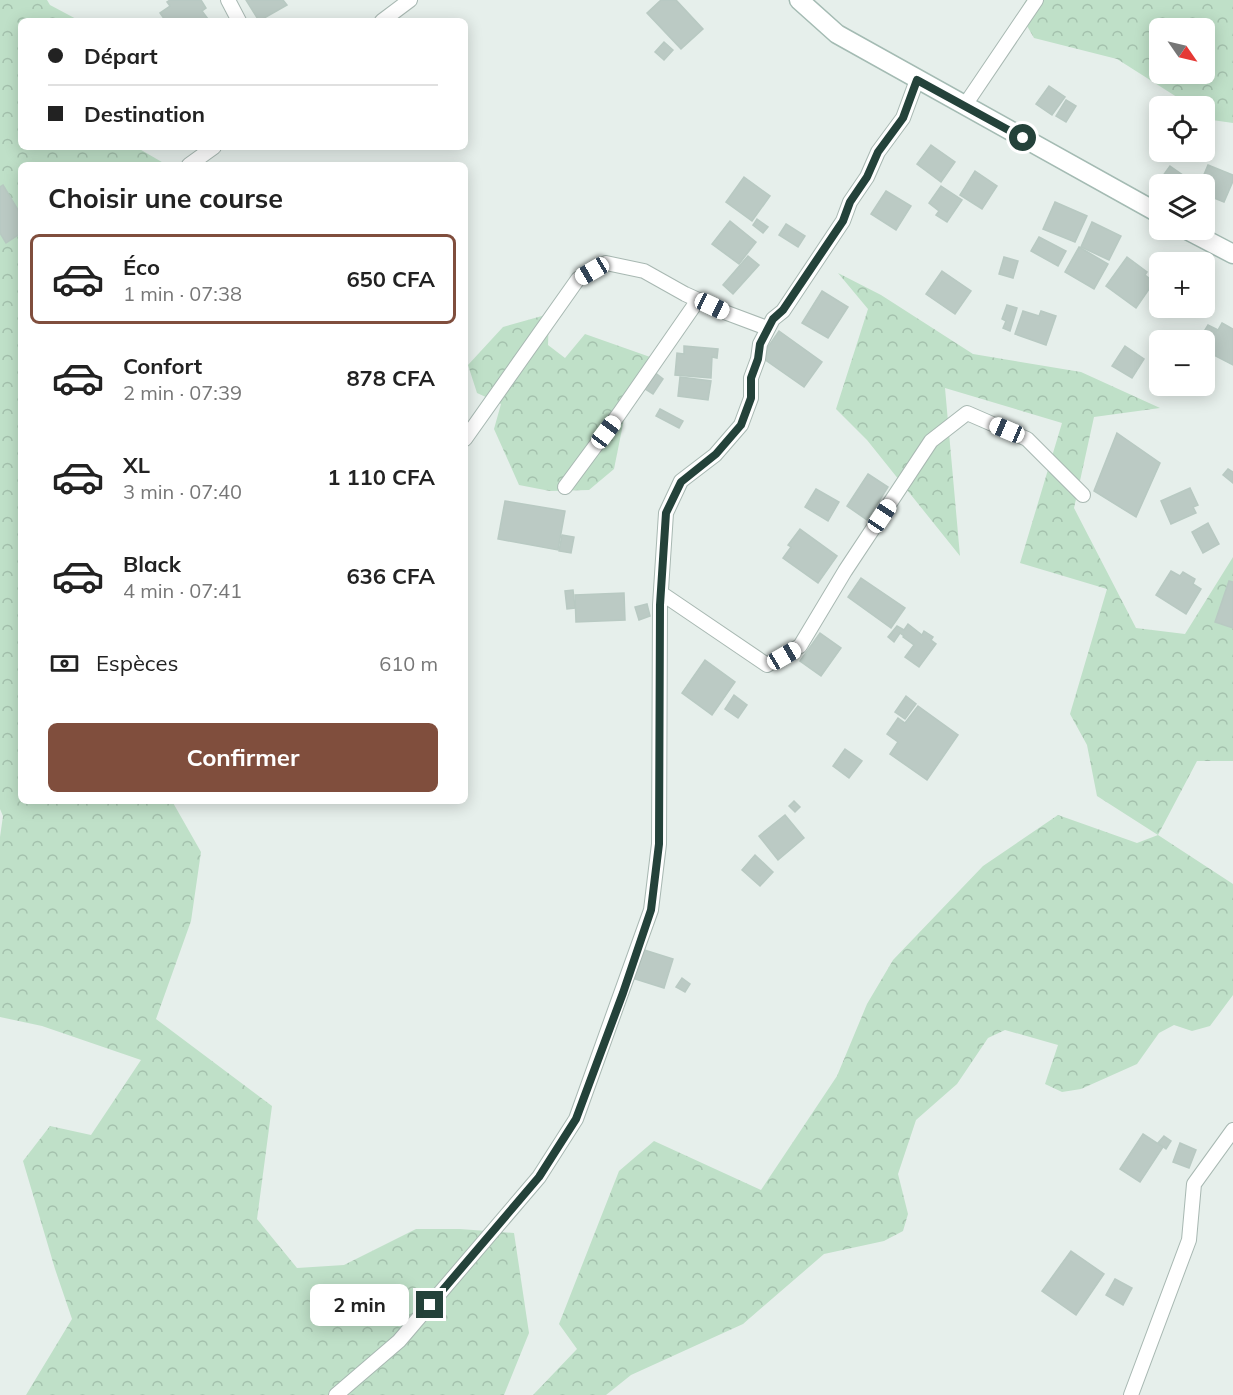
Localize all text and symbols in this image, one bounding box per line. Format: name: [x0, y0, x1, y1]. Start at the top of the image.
north arrow: [1149, 18, 1215, 84]
map controls: [1149, 18, 1215, 396]
text: Départ: [84, 42, 158, 70]
button: locate: [1149, 96, 1215, 162]
text: Destination: [84, 100, 205, 128]
route start: [1009, 124, 1036, 151]
button: layers: [1149, 174, 1215, 240]
text: Choisir une course: [48, 181, 283, 215]
icon: car: [51, 252, 105, 306]
button: +: [1149, 252, 1215, 318]
text: Éco: [123, 253, 160, 281]
car: [572, 254, 612, 288]
text: 650 CFA: [346, 265, 435, 293]
text: 1 min · 07:38: [123, 281, 242, 306]
car: [692, 290, 732, 322]
button: −: [1149, 330, 1215, 396]
icon: car: [51, 351, 105, 405]
text: Confort: [123, 352, 202, 380]
text: 878 CFA: [346, 364, 435, 392]
text: 2 min · 07:39: [123, 380, 242, 405]
car: [588, 412, 624, 452]
car: [987, 415, 1027, 445]
icon: car: [51, 450, 105, 504]
text: XL: [123, 451, 150, 479]
text: 1 110 CFA: [327, 463, 435, 491]
text: 3 min · 07:40: [123, 479, 242, 504]
car: [864, 496, 900, 536]
icon: car: [51, 549, 105, 603]
text: Black: [123, 550, 181, 578]
text: 636 CFA: [346, 562, 435, 590]
text: 4 min · 07:41: [123, 578, 242, 603]
car: [764, 639, 804, 673]
icon: cash: [48, 647, 81, 680]
text: Espèces: [96, 649, 178, 677]
text: 610 m: [379, 651, 438, 676]
button: Confirmer: [48, 723, 438, 792]
callout: 2 min: [310, 1284, 409, 1326]
route end: [416, 1291, 443, 1318]
text: 2 min: [333, 1292, 386, 1317]

